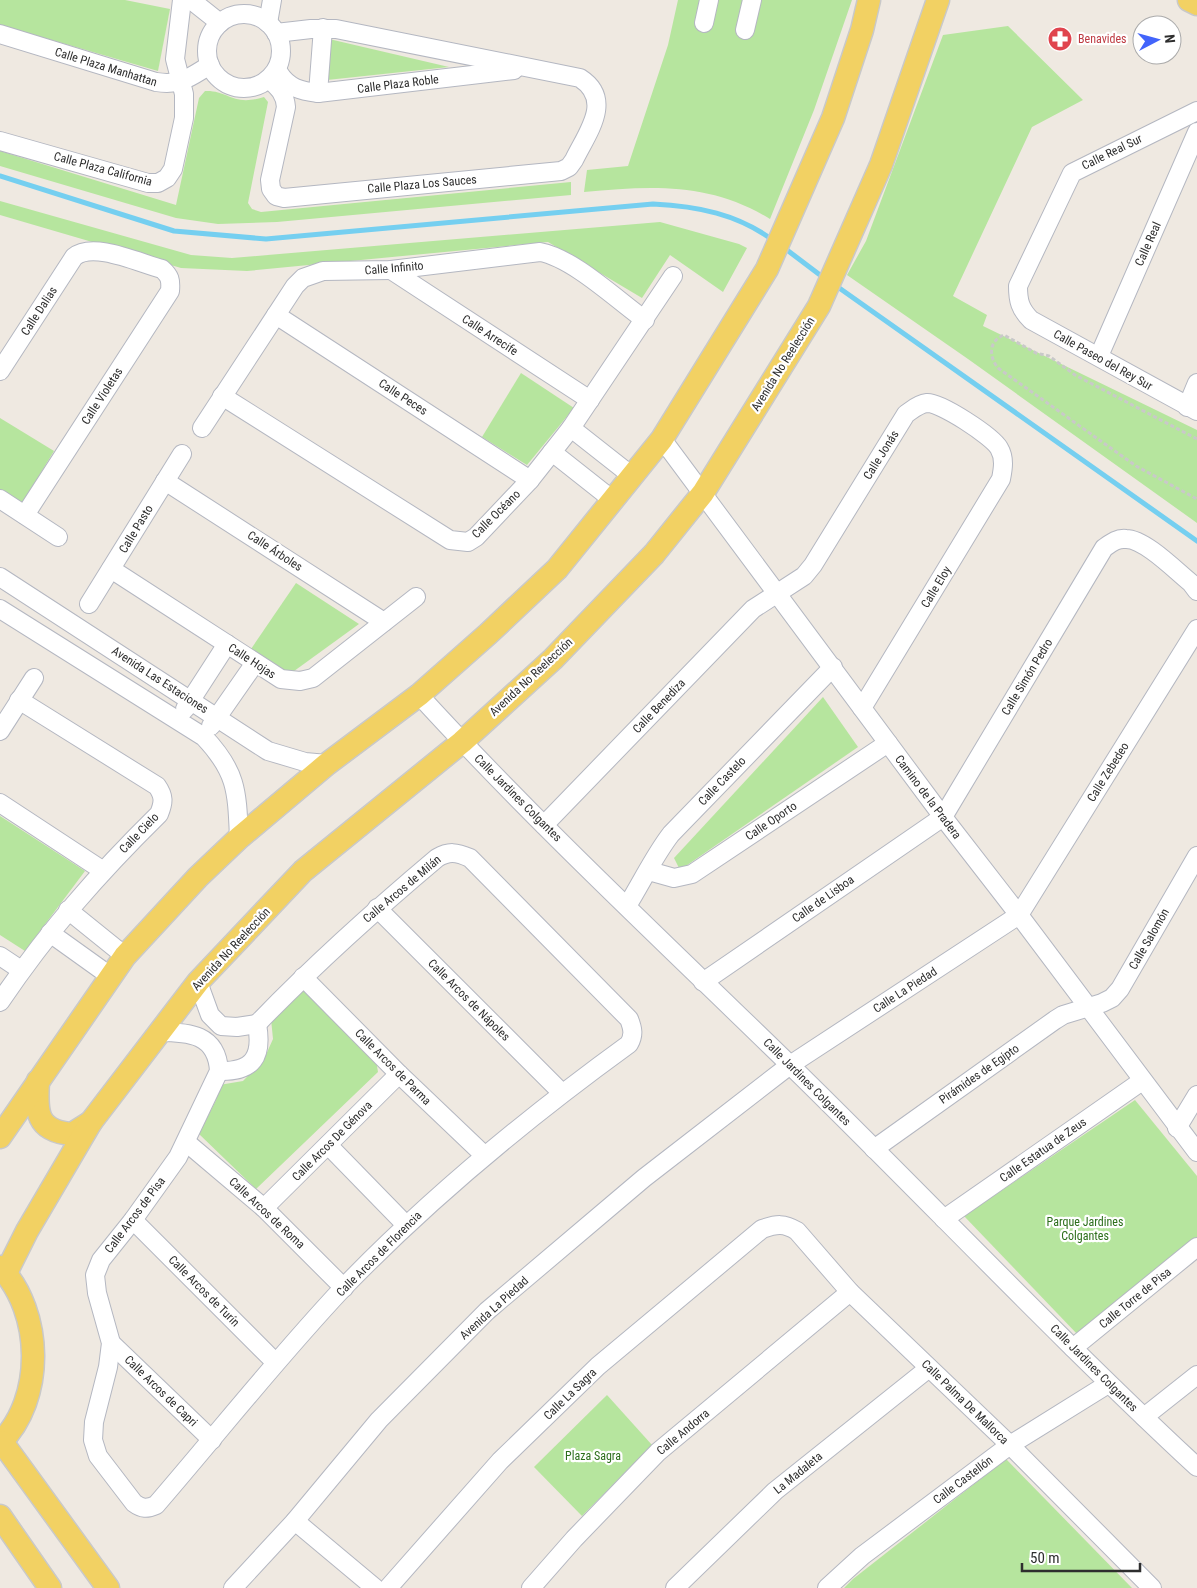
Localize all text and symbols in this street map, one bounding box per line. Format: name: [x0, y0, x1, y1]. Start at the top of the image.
north arrow: [1132, 15, 1182, 65]
pharmacy icon: Benavides: [1047, 26, 1073, 52]
place label: Benavides: [1078, 32, 1127, 46]
text: N: [1162, 34, 1178, 44]
street label: Calle Plaza Manhattan: [53, 45, 159, 89]
street label: Calle Plaza Roble: [356, 72, 440, 96]
street label: Calle Real Sur: [1080, 131, 1145, 173]
street label: Calle Plaza California: [52, 149, 154, 189]
street label: Calle Plaza Los Sauces: [367, 172, 477, 196]
street label: Calle Real: [1132, 220, 1164, 268]
street label: Calle Infinito: [364, 258, 424, 278]
street label: Calle Dalias: [18, 284, 60, 338]
street label: Calle Arrecife: [459, 312, 521, 358]
street label: Avenida No Reelección: [748, 314, 818, 414]
street label: Calle Paseo del Rey Sur: [1051, 327, 1155, 393]
street label: Calle Violetas: [78, 365, 126, 427]
street label: Calle Peces: [376, 376, 430, 418]
street label: Calle Jonás: [860, 428, 902, 482]
street label: Calle Océano: [469, 487, 523, 541]
street label: Calle Pasto: [116, 502, 156, 556]
street label: Calle Árboles: [245, 527, 306, 574]
street label: Calle Eloy: [918, 564, 954, 610]
street label: Avenida No Reelección: [487, 635, 575, 719]
street label: Calle Simón Pedro: [999, 636, 1055, 718]
street label: Calle Hojas: [226, 640, 278, 682]
street label: Avenida Las Estaciones: [109, 644, 211, 716]
street label: Calle Benediza: [630, 676, 688, 736]
street label: Calle Zebedeo: [1084, 740, 1132, 804]
street label: Calle Jardines Colgantes: [471, 751, 565, 845]
street label: Camino de la Pradera: [892, 752, 964, 842]
street label: Calle Castelo: [695, 754, 749, 808]
street label: Calle Oporto: [743, 799, 799, 843]
street label: Calle Cielo: [116, 810, 162, 856]
street label: Calle Arcos de Milán: [360, 852, 444, 926]
street label: Calle de Lisboa: [789, 872, 857, 925]
street label: Avenida No Reelección: [189, 905, 273, 993]
street label: Calle Salomón: [1126, 906, 1172, 972]
street label: Calle Arcos de Nápoles: [425, 956, 513, 1044]
street label: Calle La Piedad: [870, 964, 940, 1016]
street label: Calle Arcos de Parma: [352, 1026, 434, 1108]
street label: Calle Jardines Colgantes: [760, 1035, 854, 1129]
street label: Pirámides de Egipto: [936, 1041, 1022, 1107]
street label: Calle Arcos De Génova: [289, 1098, 375, 1184]
street label: Calle Estatua de Zeus: [997, 1115, 1089, 1185]
street label: Calle Arcos de Pisa: [102, 1174, 168, 1256]
street label: Calle Arcos de Roma: [226, 1174, 308, 1252]
street label: Calle Arcos de Florencia: [334, 1208, 425, 1299]
park label: Parque Jardines Colgantes: [1047, 1215, 1123, 1243]
street label: Calle Arcos de Turín: [166, 1253, 243, 1330]
street label: Calle Torre de Pisa: [1096, 1265, 1174, 1331]
street label: Avenida La Piedad: [457, 1274, 531, 1342]
street label: Calle Jardines Colgantes: [1047, 1321, 1141, 1415]
street label: Calle Arcos de Capri: [122, 1353, 200, 1429]
street label: Calle Palma De Mallorca: [919, 1357, 1012, 1447]
street label: Calle La Sagra: [541, 1365, 599, 1423]
street label: Calle Andorra: [654, 1406, 712, 1458]
park label: Plaza Sagra: [565, 1449, 621, 1463]
street label: La Madaleta: [771, 1449, 825, 1497]
street label: Calle Castellón: [930, 1453, 996, 1507]
scale bar: [1022, 1540, 1140, 1572]
text: 50 m: [1030, 1549, 1060, 1567]

